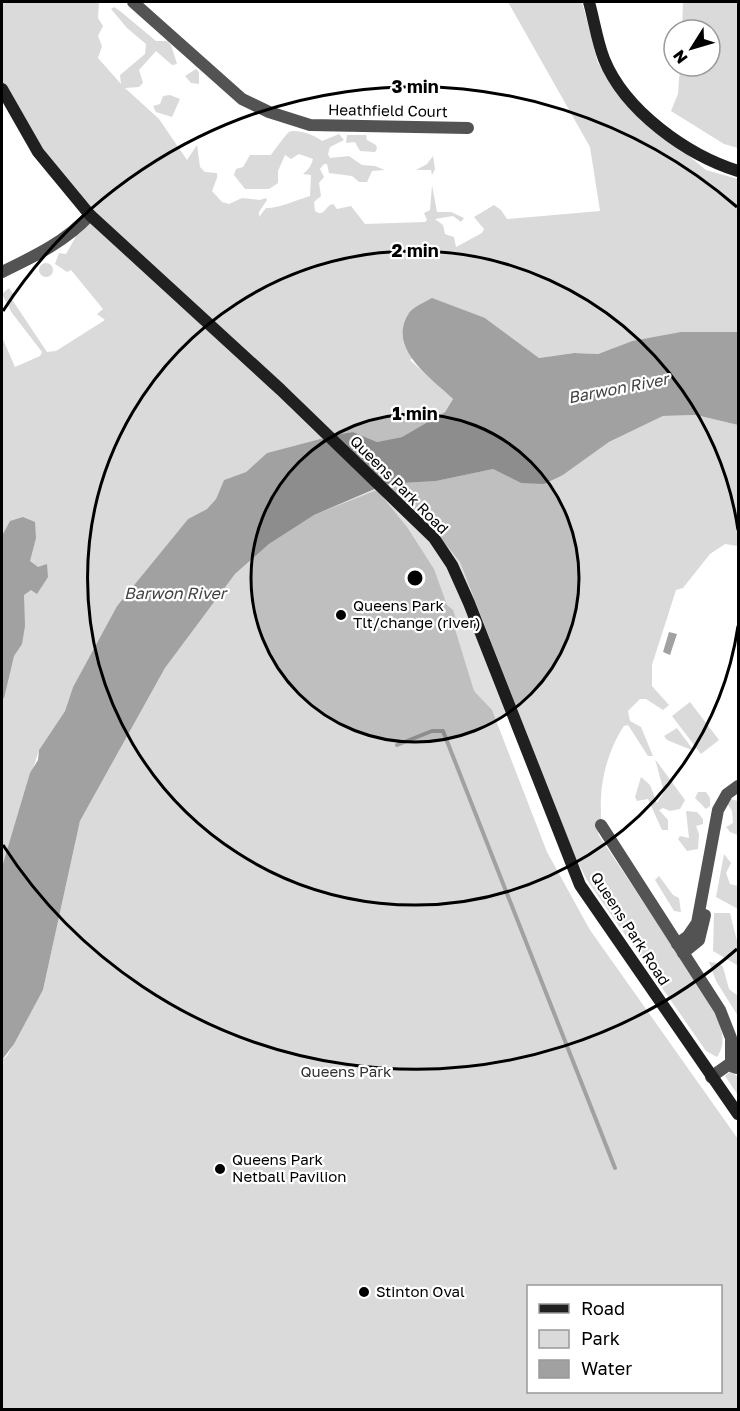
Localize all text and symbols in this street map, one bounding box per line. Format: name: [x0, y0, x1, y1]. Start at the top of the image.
north arrow: [662, 18, 722, 78]
text: N: [668, 46, 692, 68]
text: 3 min: [391, 75, 439, 97]
street label: Heathfield Court: [328, 100, 448, 120]
text: 2 min: [391, 239, 439, 261]
water label: Barwon River: [566, 368, 673, 408]
text: 1 min: [392, 402, 438, 424]
street label: Queens Park Road: [347, 431, 453, 537]
centre of rings: [405, 568, 425, 588]
water label: Barwon River: [124, 583, 229, 603]
place label: Queens Park Tlt/change (river): [353, 596, 481, 631]
marker: Queens Park Tlt/change (river): [334, 608, 348, 622]
street label: Queens Park Road: [587, 868, 674, 988]
park label: Queens Park: [301, 1062, 392, 1080]
place label: Queens Park Netball Pavilion: [232, 1150, 346, 1185]
marker: Queens Park Netball Pavilion: [213, 1162, 227, 1176]
place label: Stinton Oval: [376, 1282, 465, 1300]
marker: Stinton Oval: [357, 1285, 371, 1299]
legend: [527, 1285, 722, 1393]
text: Road: [581, 1297, 625, 1319]
text: Park: [581, 1327, 620, 1349]
text: Water: [581, 1357, 632, 1379]

